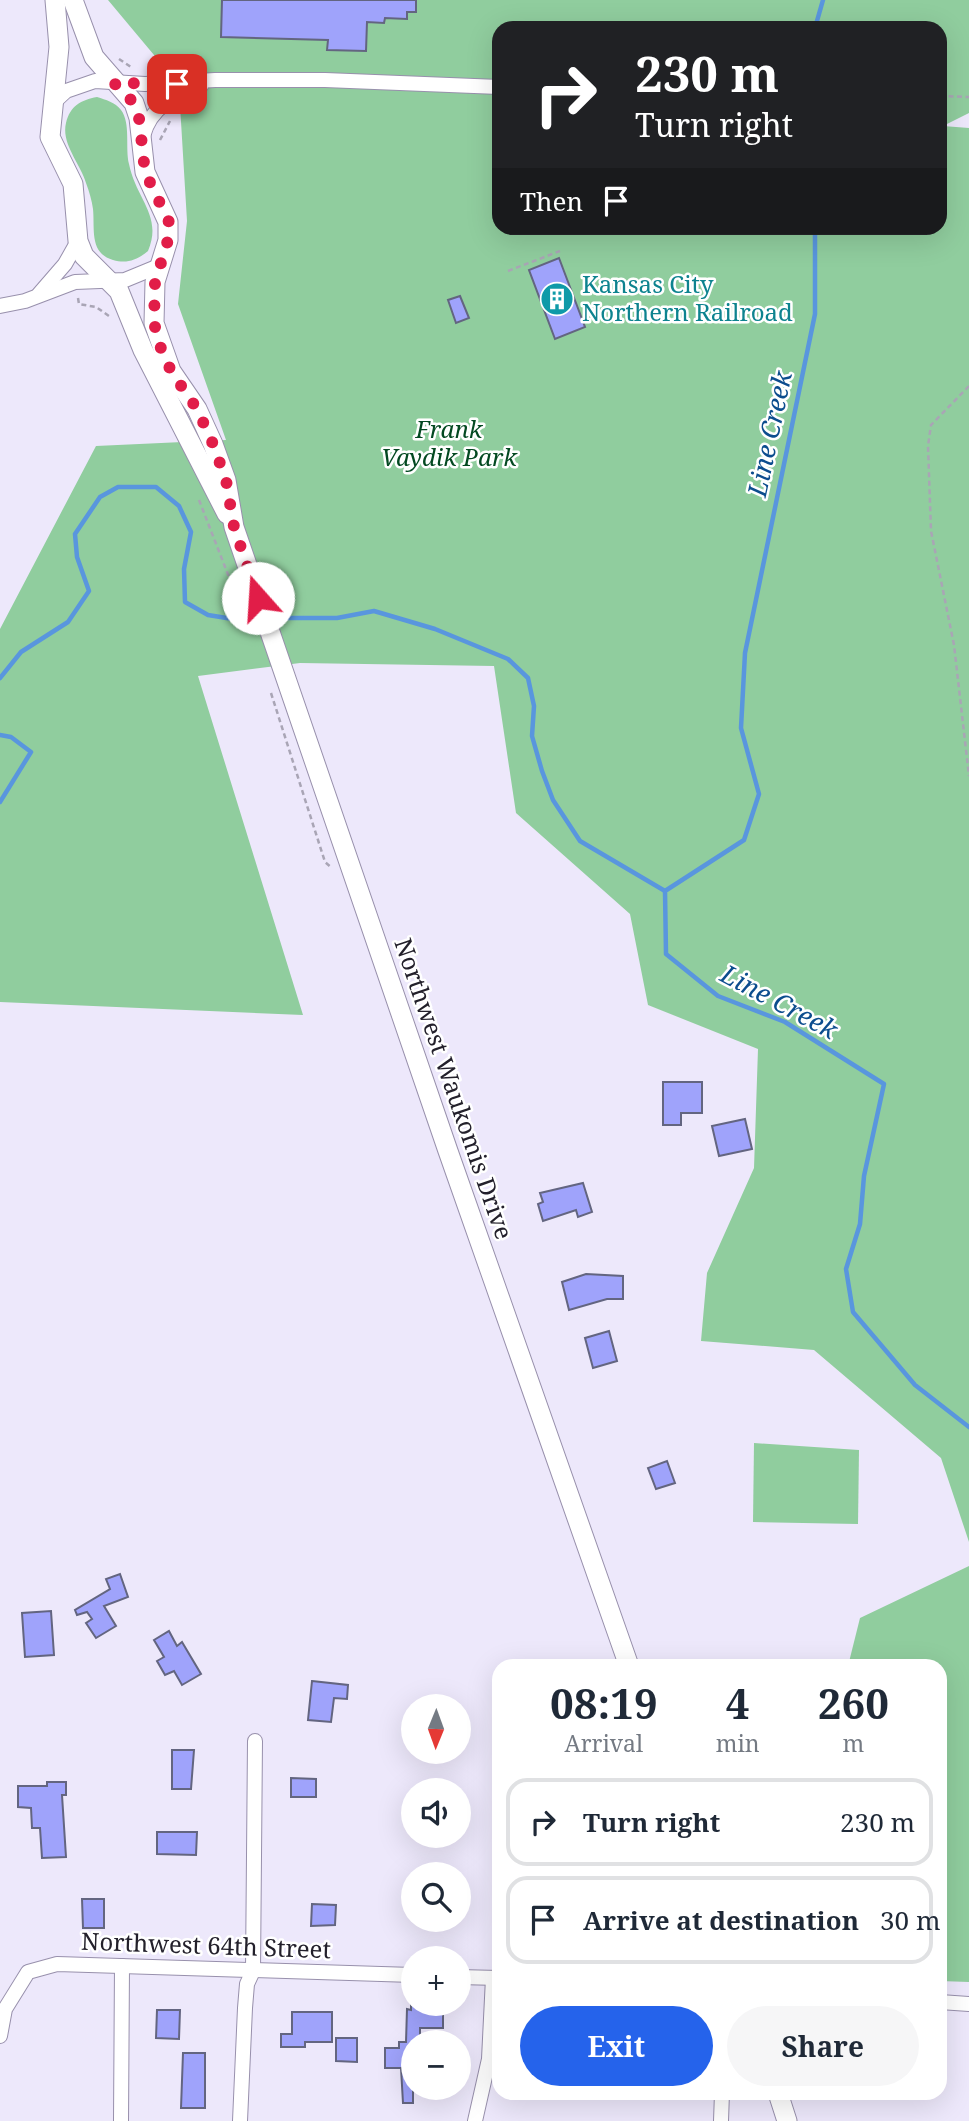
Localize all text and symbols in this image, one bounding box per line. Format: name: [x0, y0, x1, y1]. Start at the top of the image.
text: 230 m: [635, 40, 779, 106]
icon: right: [520, 49, 611, 140]
pin: [147, 54, 207, 114]
icon: arrive: [158, 65, 196, 103]
text: Turn right: [635, 103, 793, 146]
icon: arrive: [597, 182, 635, 220]
text: Then: [520, 183, 583, 219]
place label: Kansas City Northern Railroad: [582, 267, 793, 328]
building icon: Kansas City Northern Railroad: [538, 280, 576, 318]
water label: Line Creek: [738, 366, 800, 501]
park label: Frank Vaydik Park: [381, 412, 518, 473]
position arrow: [221, 561, 295, 635]
street label: Northwest Waukomis Drive: [387, 934, 522, 1243]
water label: Line Creek: [714, 955, 845, 1048]
text: 08:19: [550, 1674, 658, 1731]
text: 4: [726, 1674, 750, 1731]
text: 260: [818, 1674, 889, 1731]
north arrow: [401, 1694, 471, 1764]
map controls: [401, 1694, 471, 2100]
text: Arrival: [565, 1727, 643, 1759]
text: min: [716, 1727, 760, 1759]
text: m: [842, 1727, 864, 1759]
button: sound: [401, 1778, 471, 1848]
icon: right: [524, 1803, 562, 1841]
text: Turn right: [583, 1804, 720, 1840]
text: 230 m: [840, 1804, 915, 1840]
button: search: [401, 1862, 471, 1932]
icon: arrive: [524, 1901, 562, 1939]
text: Arrive at destination: [583, 1902, 859, 1938]
text: 30 m: [880, 1902, 940, 1938]
street label: Northwest 64th Street: [81, 1924, 331, 1965]
button: +: [401, 1946, 471, 2016]
button: Exit: [520, 2006, 713, 2086]
button: Share: [727, 2006, 919, 2086]
button: −: [401, 2030, 471, 2100]

